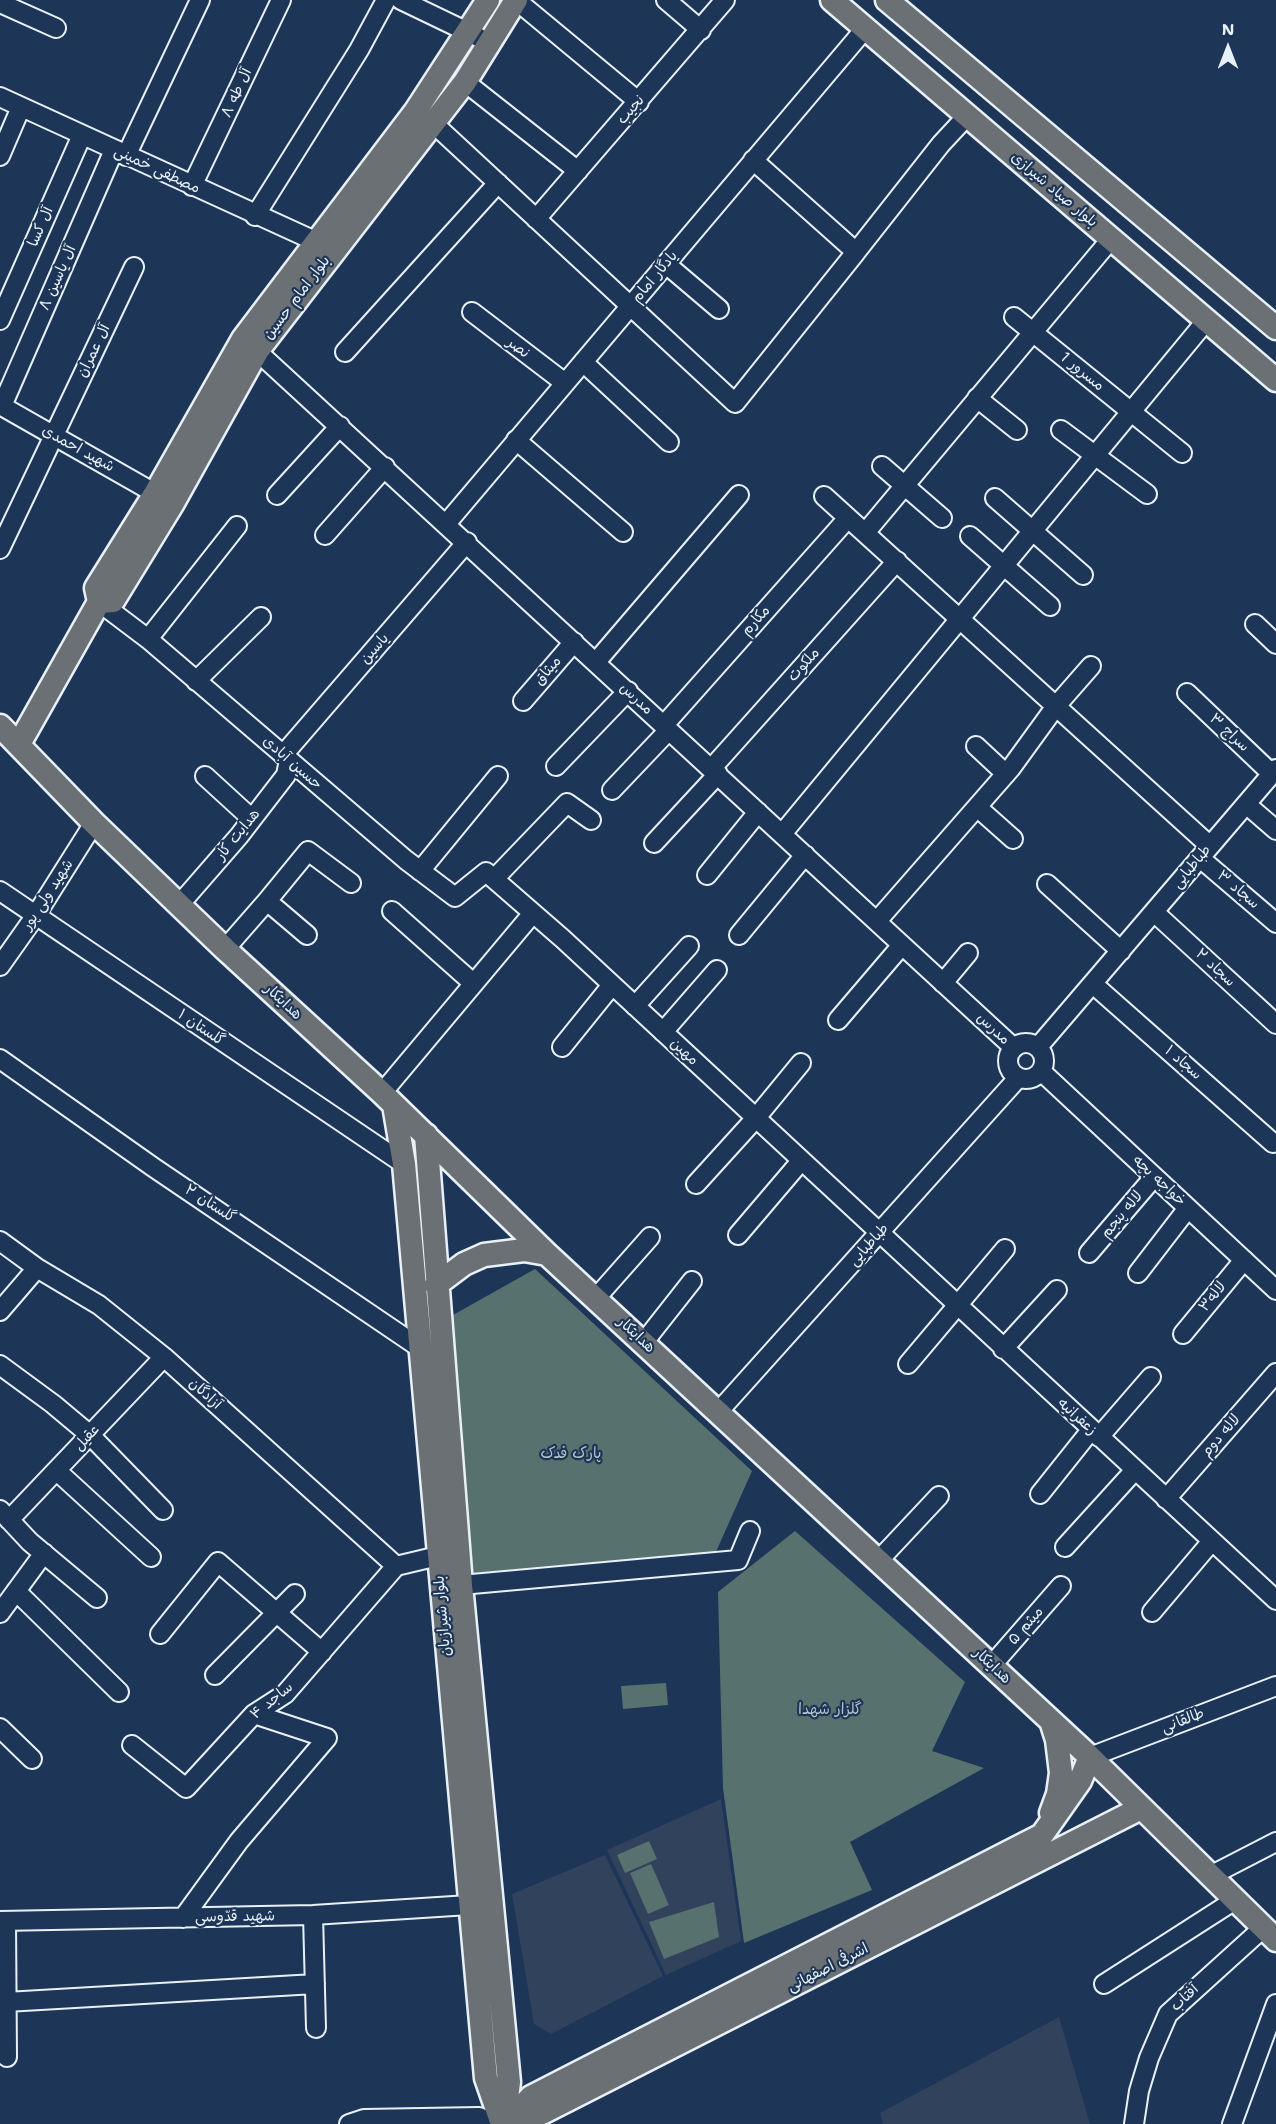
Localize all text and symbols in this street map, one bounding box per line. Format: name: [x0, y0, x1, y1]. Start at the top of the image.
north arrow: [1198, 18, 1258, 78]
text: N: [1222, 19, 1234, 40]
street label: آل طه ۸: [218, 65, 256, 121]
street label: نجیب: [613, 92, 649, 128]
street label: مصطفی خمینی: [111, 142, 203, 198]
street label: بلوار صیاد شیرازی: [1007, 149, 1101, 231]
street label: آل کسا: [24, 204, 58, 250]
street label: آل یاسین ۸: [36, 243, 80, 313]
street label: یادگار امام: [628, 247, 682, 307]
street label: بلوار امام حسین: [260, 253, 334, 343]
street label: آل عمران: [73, 322, 115, 380]
street label: نصر: [503, 334, 533, 362]
street label: مسرور 1: [1056, 349, 1108, 395]
street label: شهید احمدی: [39, 422, 117, 476]
street label: مکارم: [738, 602, 774, 640]
street label: یاسین: [357, 630, 393, 668]
street label: ملکوت: [784, 644, 824, 686]
street label: میثاق: [530, 653, 566, 689]
street label: مدرس: [616, 679, 656, 719]
street label: سراج ۳: [1205, 710, 1253, 756]
street label: حسین آبادی: [259, 732, 325, 794]
street label: هدایت کار: [212, 806, 264, 864]
street label: طباطبایی: [1169, 842, 1215, 892]
street label: شهید ولی پور: [18, 856, 78, 934]
street label: سجاد ۳: [1213, 867, 1263, 913]
street label: سجاد ۲: [1191, 945, 1239, 991]
street label: هدایتکار: [260, 980, 306, 1024]
street label: گلستان ۱: [174, 1006, 228, 1050]
street label: مدرس: [973, 1009, 1013, 1049]
street label: مهین: [666, 1035, 702, 1069]
street label: سجاد ۱: [1161, 1042, 1205, 1084]
street label: خواجه بچه: [1129, 1152, 1189, 1210]
street label: گلستان ۲: [181, 1181, 239, 1227]
street label: لاله پنجم: [1097, 1188, 1147, 1242]
street label: طباطبایی: [845, 1220, 893, 1270]
street label: لاله۳: [1196, 1278, 1230, 1316]
street label: هدایتکار: [613, 1313, 659, 1357]
street label: آزادگان: [185, 1374, 225, 1414]
street label: زعفرانیه: [1054, 1395, 1100, 1439]
street label: لاله دوم: [1198, 1411, 1244, 1461]
street label: عقیل: [70, 1421, 104, 1455]
park label: پارک فدک: [541, 1445, 601, 1463]
street label: بلوار شیرازیان: [430, 1575, 456, 1657]
street label: میثم ۵: [1005, 1603, 1047, 1649]
street label: هدایتکار: [969, 1644, 1015, 1688]
street label: ساجد ۴: [247, 1678, 297, 1724]
park label: گلزار شهدا: [798, 1701, 862, 1719]
street label: طالقانی: [1159, 1705, 1207, 1737]
street label: شهید قدّوسی: [195, 1907, 275, 1927]
street label: اشرفی اصفهانی: [784, 1940, 872, 1996]
street label: آفتاب: [1167, 1981, 1203, 2015]

